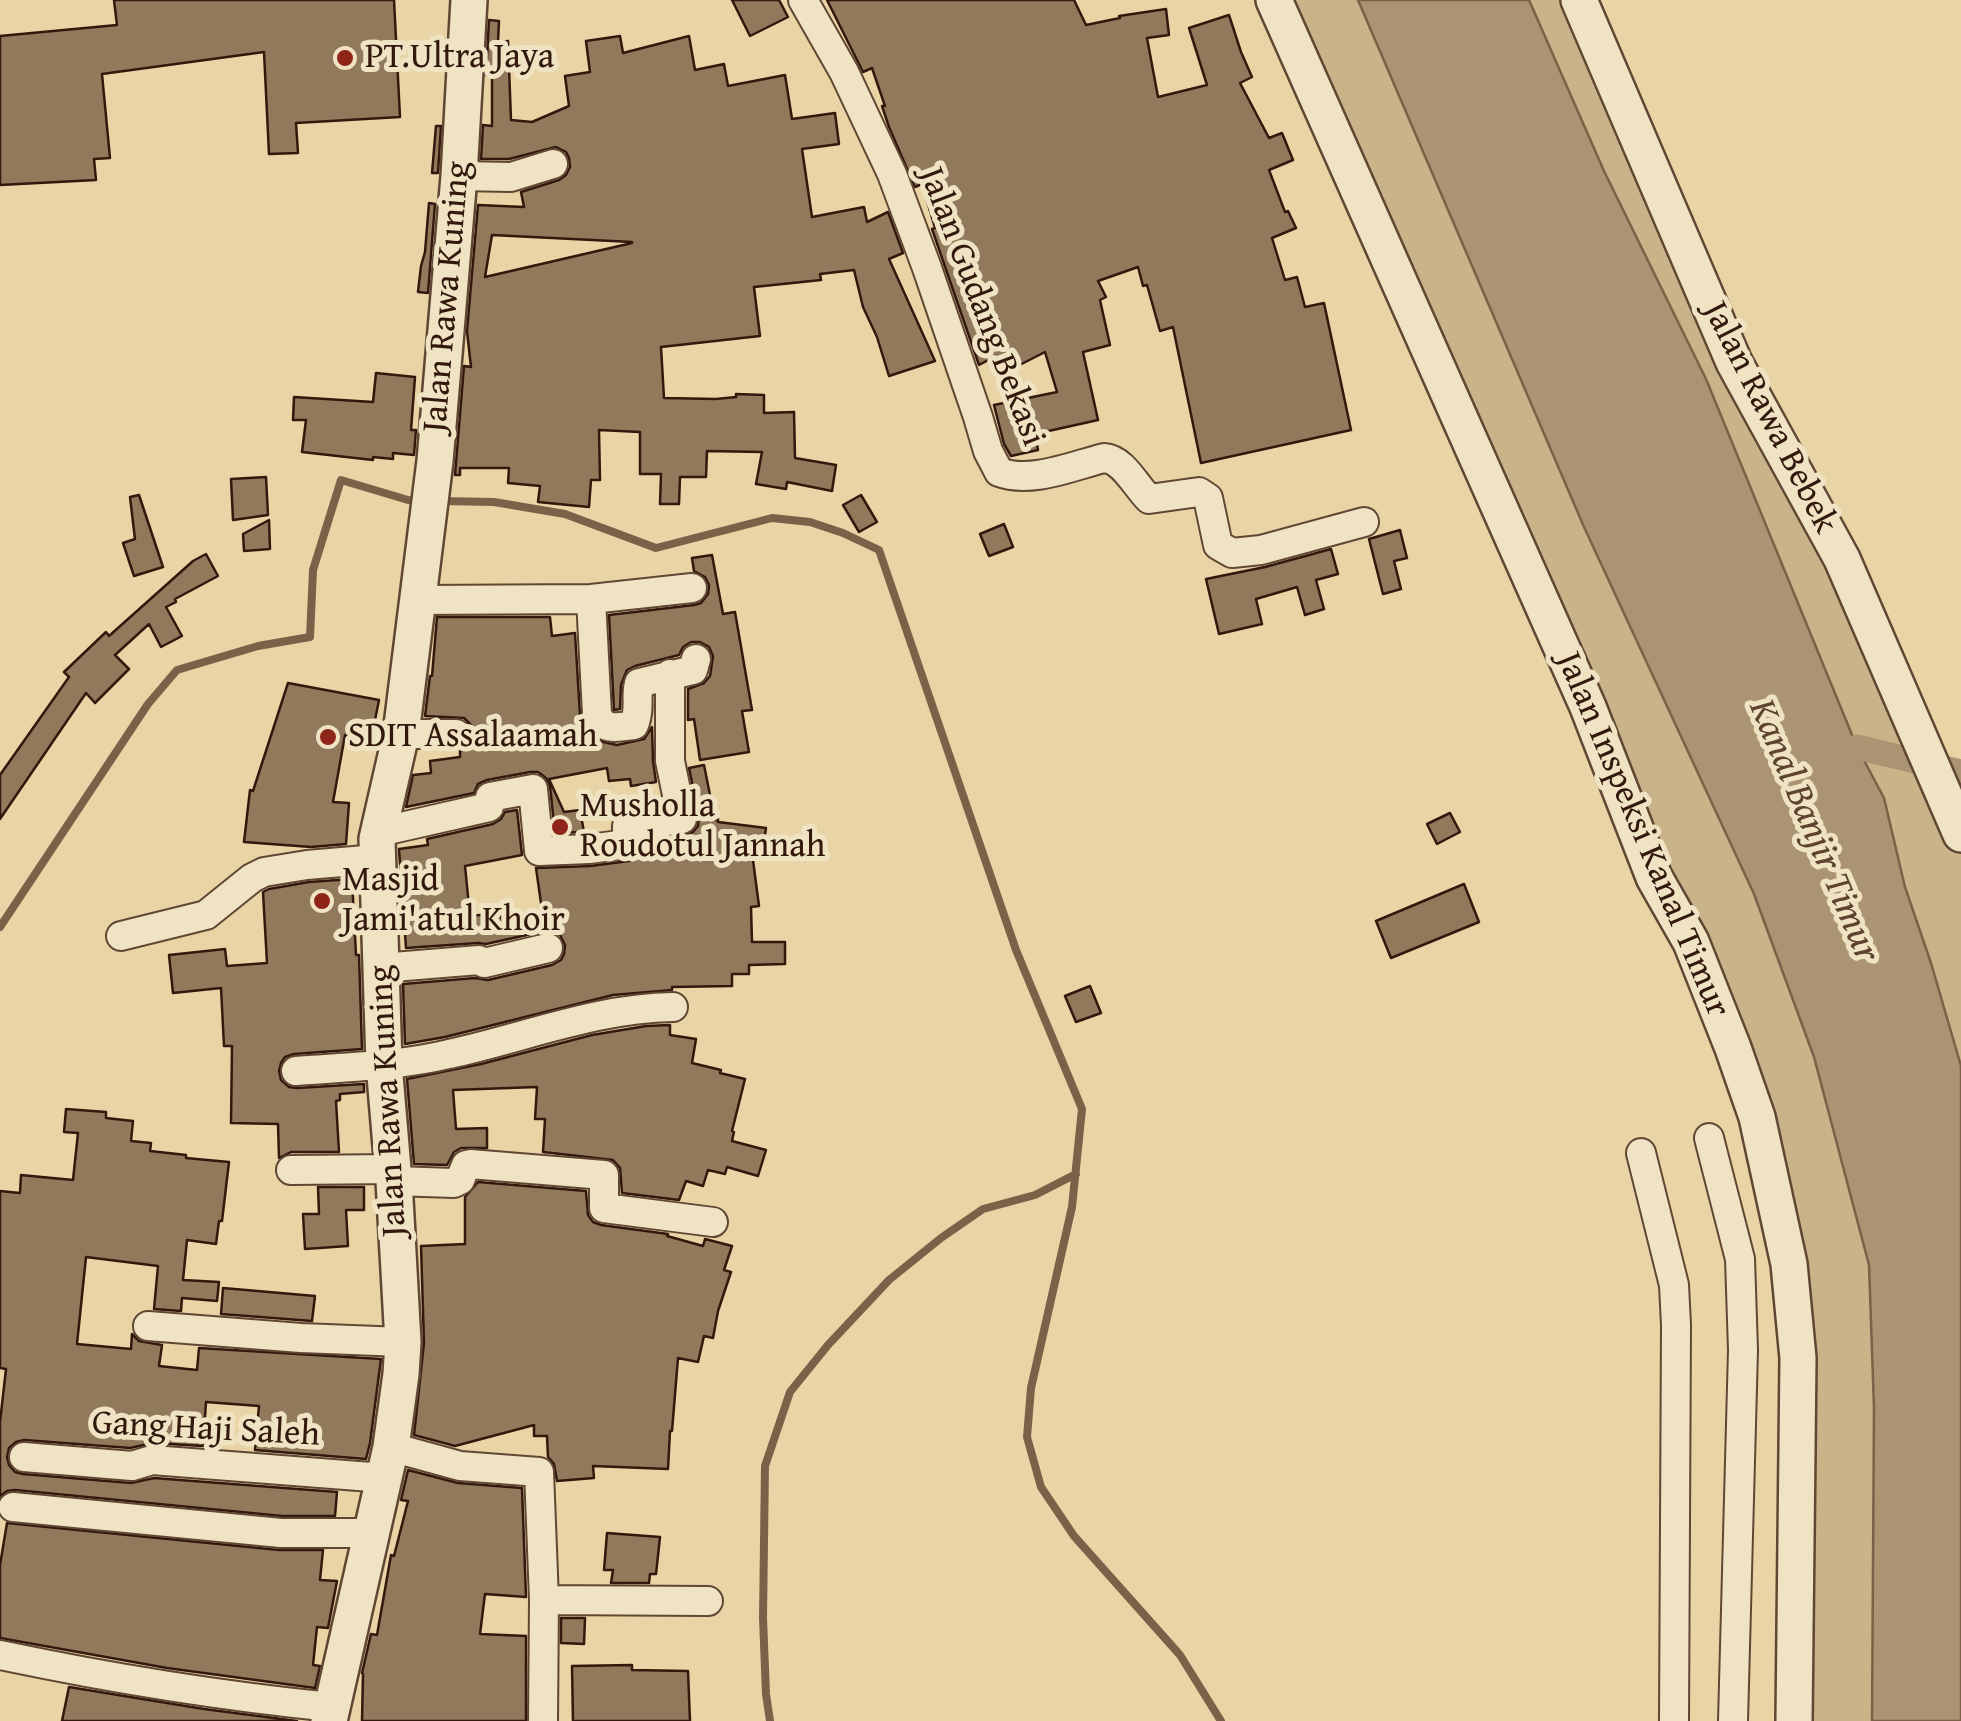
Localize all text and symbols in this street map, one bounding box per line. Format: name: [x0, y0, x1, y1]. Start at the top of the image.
place label: PT.Ultra Jaya: [365, 37, 554, 79]
marker: PT.Ultra Jaya: [334, 47, 356, 69]
street label: Jalan Rawa Kuning: [415, 160, 481, 434]
street label: Jalan Gudang Bekasi: [909, 162, 1053, 452]
street label: Jalan Rawa Bebek: [1692, 295, 1846, 541]
street label: Jalan Inspeksi Kanal Timur: [1546, 646, 1738, 1024]
water label: Kanal Banjir Timur: [1737, 693, 1889, 969]
place label: SDIT Assalaamah: [348, 716, 598, 758]
marker: SDIT Assalaamah: [317, 726, 339, 748]
place label: Musholla Roudotul Jannah: [580, 786, 825, 868]
marker: Musholla Roudotul Jannah: [549, 816, 571, 838]
place label: Masjid Jami'atul Khoir: [342, 860, 565, 942]
marker: Masjid Jami'atul Khoir: [311, 890, 333, 912]
street label: Jalan Rawa Kuning: [361, 964, 417, 1238]
street label: Gang Haji Saleh: [91, 1403, 321, 1457]

